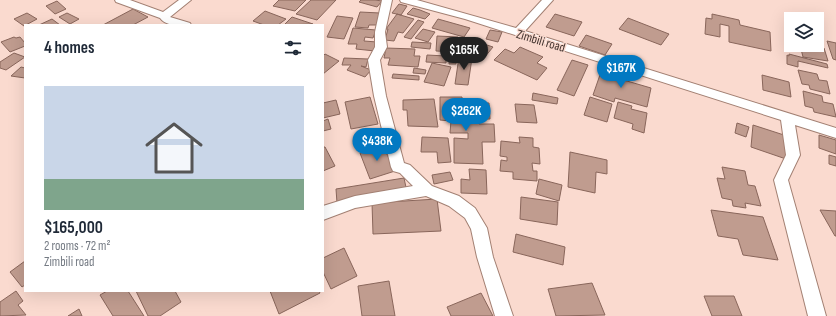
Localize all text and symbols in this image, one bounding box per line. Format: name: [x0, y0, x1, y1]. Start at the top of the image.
map controls: [784, 12, 824, 52]
button: layers: [784, 12, 824, 52]
street label: Zimbili road: [514, 26, 567, 56]
icon: filters: [282, 37, 304, 59]
pin: $165K: [436, 37, 492, 71]
text: 4 homes: [44, 38, 95, 58]
text: $165K: [449, 42, 479, 58]
pin: $167K: [593, 55, 649, 89]
text: $167K: [606, 60, 636, 76]
pin: $262K: [438, 98, 494, 132]
text: $262K: [451, 103, 481, 119]
icon: home: [138, 112, 210, 184]
pin: $438K: [349, 128, 405, 162]
text: $438K: [361, 133, 393, 149]
text: $165,000: [44, 218, 103, 238]
text: 2 rooms · 72 m²: [44, 238, 110, 254]
text: Zimbili road: [44, 254, 94, 270]

